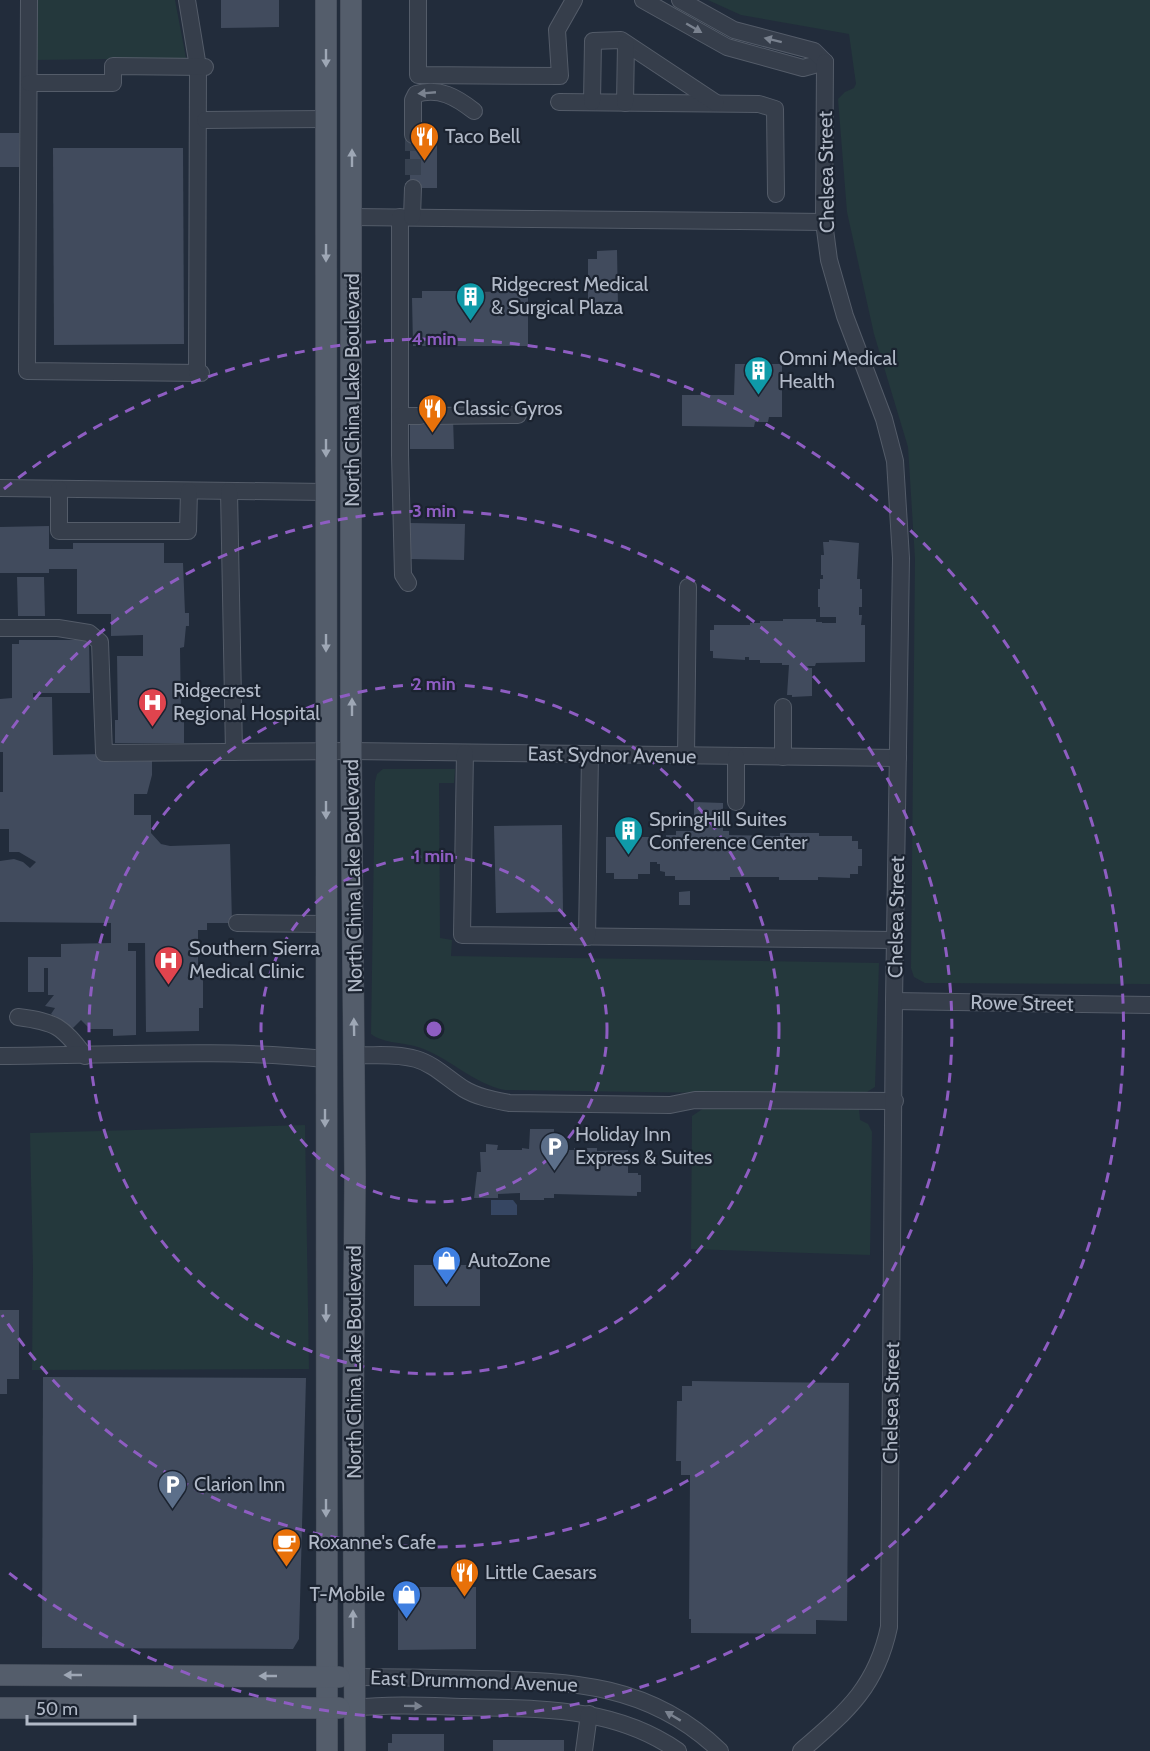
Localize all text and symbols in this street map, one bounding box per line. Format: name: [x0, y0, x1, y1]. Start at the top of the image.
one-way arrow: [686, 23, 703, 33]
one-way arrow: [764, 35, 782, 45]
one-way arrow: [321, 49, 331, 68]
one-way arrow: [417, 88, 436, 98]
street label: Chelsea Street: [813, 110, 839, 233]
restaurant icon: Taco Bell: [408, 120, 440, 162]
place label: Taco Bell: [445, 124, 520, 148]
one-way arrow: [347, 149, 357, 168]
one-way arrow: [321, 244, 331, 263]
place label: Ridgecrest Medical & Surgical Plaza: [491, 272, 649, 319]
street label: North China Lake Boulevard: [340, 273, 364, 507]
building icon: Ridgecrest Medical & Surgical Plaza: [454, 280, 486, 322]
text: 4 min: [411, 328, 457, 350]
place label: Omni Medical Health: [779, 346, 897, 393]
building icon: Omni Medical Health: [742, 354, 774, 396]
restaurant icon: Classic Gyros: [416, 392, 448, 434]
place label: Classic Gyros: [453, 396, 563, 420]
one-way arrow: [321, 439, 331, 458]
text: 3 min: [412, 500, 456, 522]
one-way arrow: [321, 634, 331, 653]
text: 2 min: [412, 673, 456, 695]
place label: Ridgecrest Regional Hospital: [173, 678, 320, 725]
hospital icon: Ridgecrest Regional Hospital: [136, 686, 168, 728]
one-way arrow: [347, 697, 356, 716]
street label: East Sydnor Avenue: [527, 742, 697, 768]
street label: North China Lake Boulevard: [339, 759, 367, 993]
one-way arrow: [321, 800, 330, 819]
place label: SpringHill Suites Conference Center: [649, 807, 808, 854]
building icon: SpringHill Suites Conference Center: [612, 814, 644, 856]
text: 1 min: [414, 845, 454, 867]
street label: Chelsea Street: [883, 855, 909, 978]
place label: Southern Sierra Medical Clinic: [189, 936, 321, 983]
hospital icon: Southern Sierra Medical Clinic: [152, 944, 184, 986]
street label: Rowe Street: [970, 990, 1074, 1016]
one-way arrow: [349, 1018, 359, 1037]
centre of rings: [424, 1019, 444, 1039]
one-way arrow: [320, 1108, 330, 1127]
place label: Holiday Inn Express & Suites: [575, 1122, 712, 1169]
parking icon: Holiday Inn Express & Suites: [538, 1130, 570, 1172]
shop icon: AutoZone: [431, 1244, 463, 1286]
street label: North China Lake Boulevard: [342, 1245, 366, 1479]
place label: AutoZone: [468, 1248, 550, 1272]
one-way arrow: [321, 1303, 331, 1322]
street label: Chelsea Street: [878, 1341, 904, 1464]
parking icon: Clarion Inn: [157, 1468, 189, 1510]
place label: Clarion Inn: [194, 1472, 285, 1496]
one-way arrow: [321, 1498, 331, 1517]
cafe icon: Roxanne's Cafe: [271, 1526, 303, 1568]
place label: Roxanne's Cafe: [308, 1530, 436, 1554]
restaurant icon: Little Caesars: [448, 1556, 480, 1598]
place label: Little Caesars: [485, 1560, 597, 1584]
shop icon: T-Mobile: [390, 1578, 422, 1620]
place label: T-Mobile: [309, 1582, 385, 1606]
one-way arrow: [348, 1609, 358, 1628]
street label: East Drummond Avenue: [370, 1665, 578, 1697]
one-way arrow: [64, 1670, 83, 1680]
one-way arrow: [259, 1671, 278, 1681]
scale bar: [27, 1688, 135, 1726]
text: 50 m: [36, 1698, 78, 1720]
one-way arrow: [403, 1701, 422, 1711]
one-way arrow: [665, 1711, 681, 1722]

